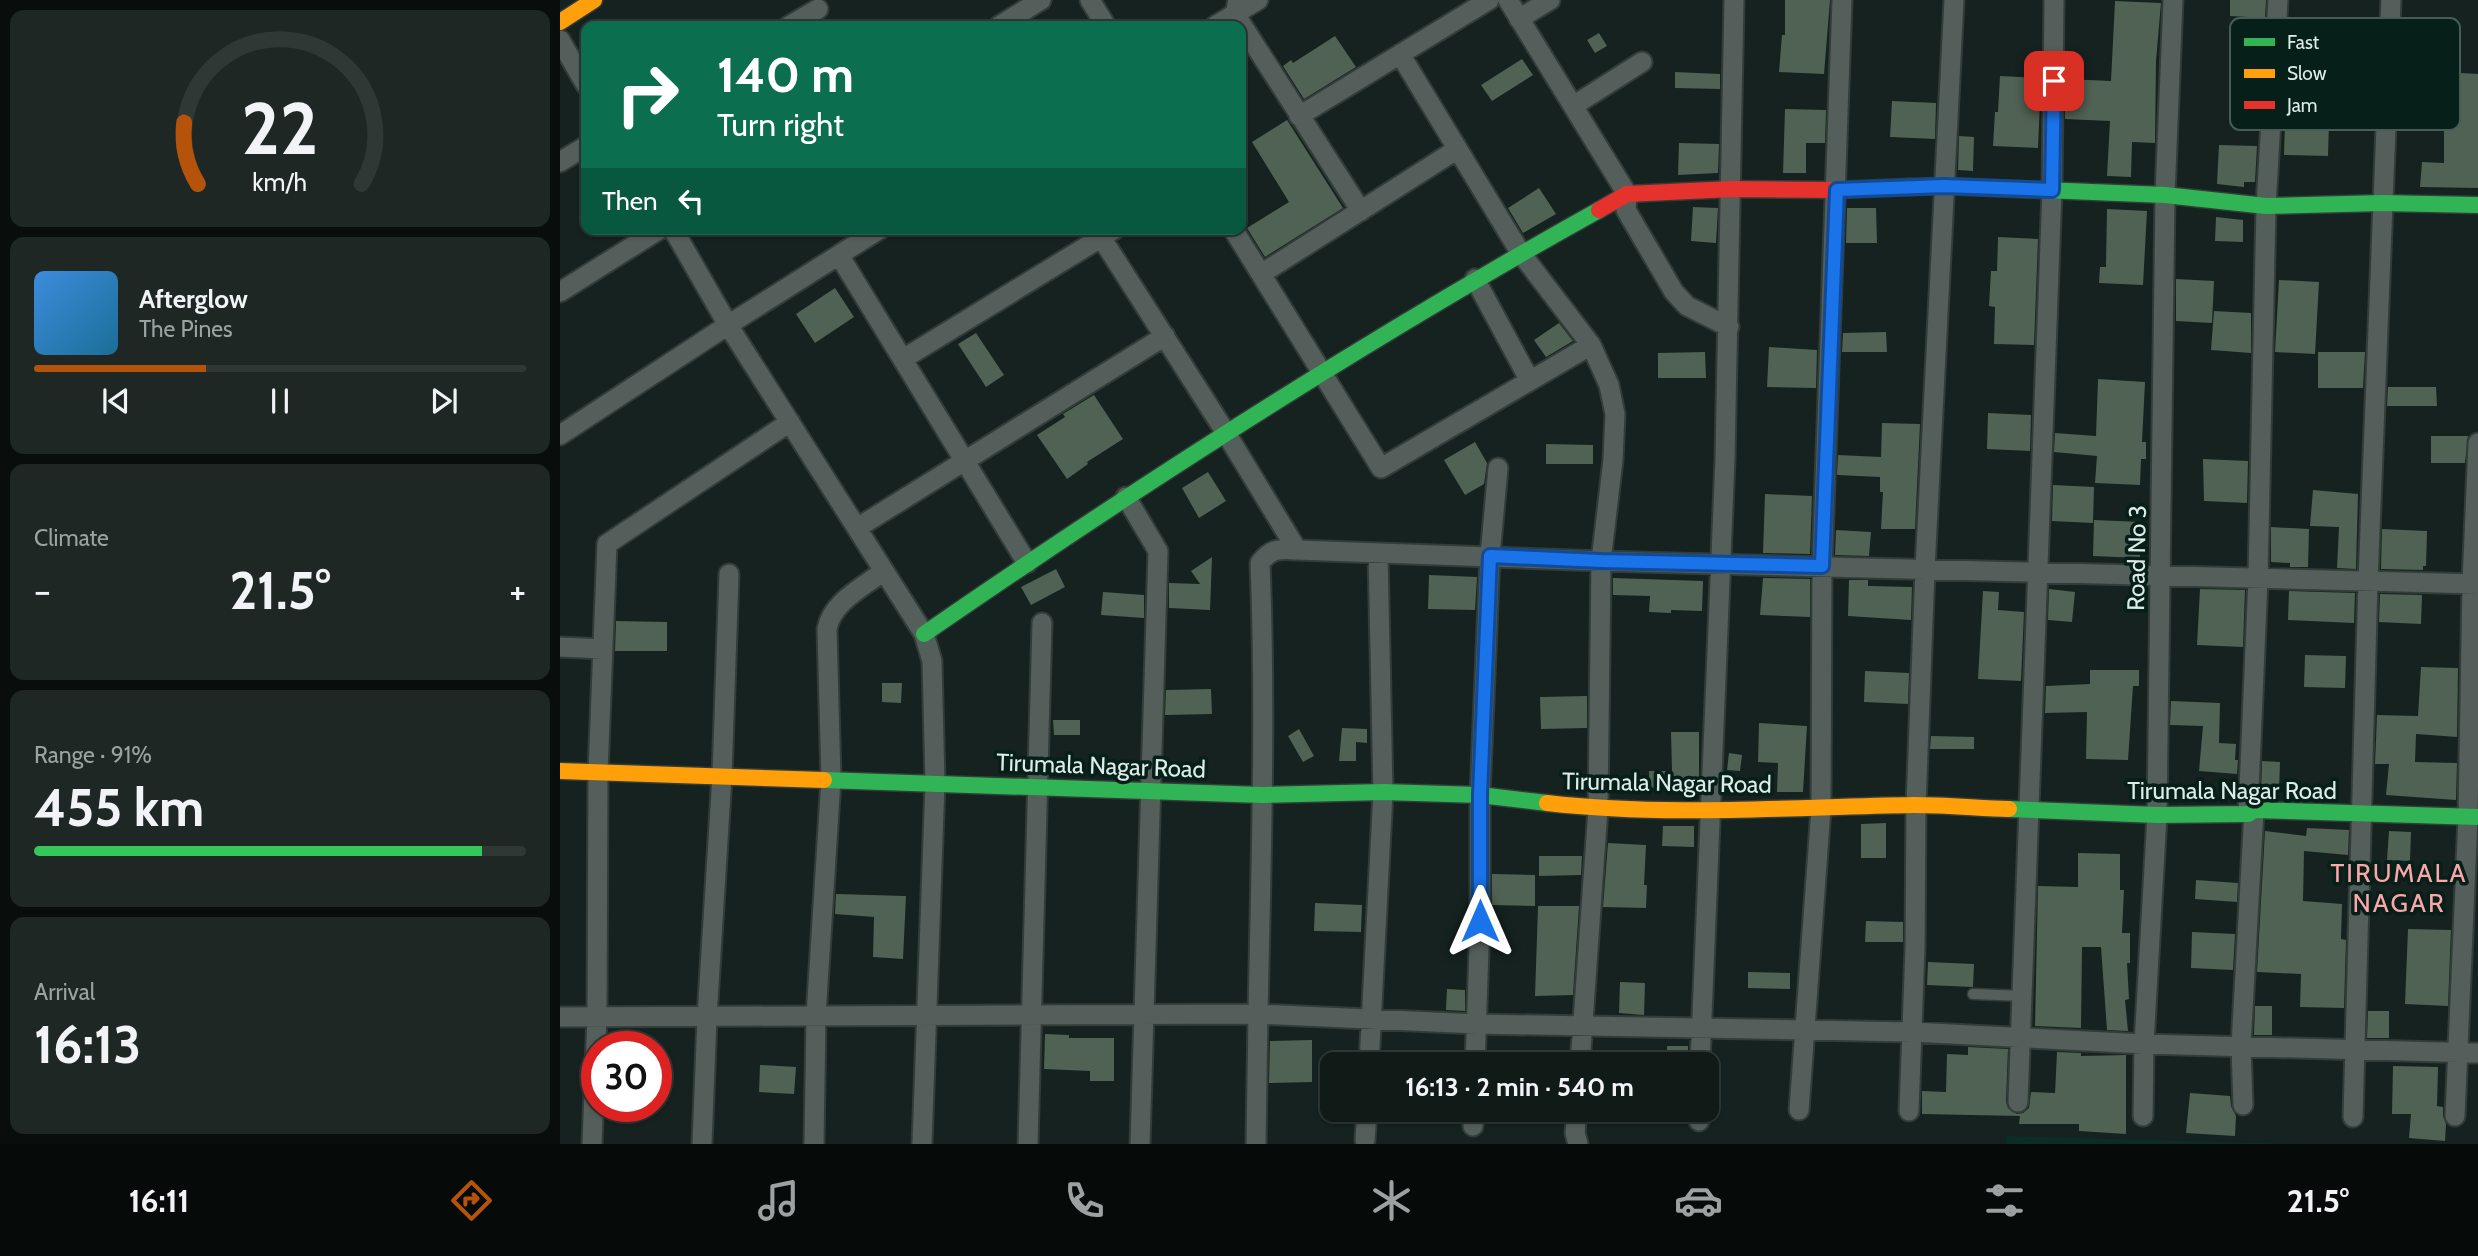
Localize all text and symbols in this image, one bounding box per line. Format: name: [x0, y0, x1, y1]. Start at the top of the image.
legend: [2230, 18, 2460, 130]
text: Fast: [2287, 31, 2320, 54]
text: 140 m: [717, 45, 854, 104]
icon: right: [602, 49, 693, 140]
pin: [2024, 51, 2084, 111]
icon: arrive: [2035, 62, 2073, 100]
text: Slow: [2287, 62, 2327, 85]
text: 22: [241, 85, 319, 173]
text: Jam: [2286, 94, 2317, 117]
text: Turn right: [717, 105, 844, 144]
text: km/h: [253, 167, 307, 197]
icon: left: [672, 182, 710, 220]
text: Then: [602, 185, 658, 217]
text: Afterglow: [139, 283, 248, 315]
text: The Pines: [139, 315, 233, 343]
icon: previous: [97, 382, 135, 420]
icon: pause: [261, 382, 299, 420]
icon: next: [425, 382, 463, 420]
street label: Road No 3: [2121, 505, 2152, 611]
text: Climate: [34, 524, 109, 552]
text: 21.5°: [229, 559, 331, 622]
text: −: [34, 567, 51, 614]
text: +: [509, 567, 526, 614]
text: Range · 91%: [34, 741, 152, 769]
street label: Tirumala Nagar Road: [996, 747, 1206, 784]
street label: Tirumala Nagar Road: [1562, 766, 1772, 799]
text: 455 km: [34, 776, 204, 839]
street label: Tirumala Nagar Road: [2127, 776, 2337, 805]
district label: TIRUMALA NAGAR: [2331, 857, 2467, 919]
position arrow: [1443, 884, 1517, 958]
text: Arrival: [34, 978, 95, 1006]
text: 16:13: [34, 1013, 141, 1076]
speed limit sign: 30: [581, 1031, 672, 1122]
text: 16:13 · 2 min · 540 m: [1405, 1071, 1634, 1103]
icon: directions: [447, 1176, 496, 1225]
icon: music: [754, 1176, 803, 1225]
icon: phone: [1060, 1176, 1109, 1225]
icon: climate: [1367, 1176, 1416, 1225]
icon: car: [1674, 1176, 1723, 1225]
icon: filters: [1980, 1176, 2029, 1225]
text: 16:11: [129, 1181, 189, 1220]
text: 21.5°: [2287, 1181, 2349, 1220]

